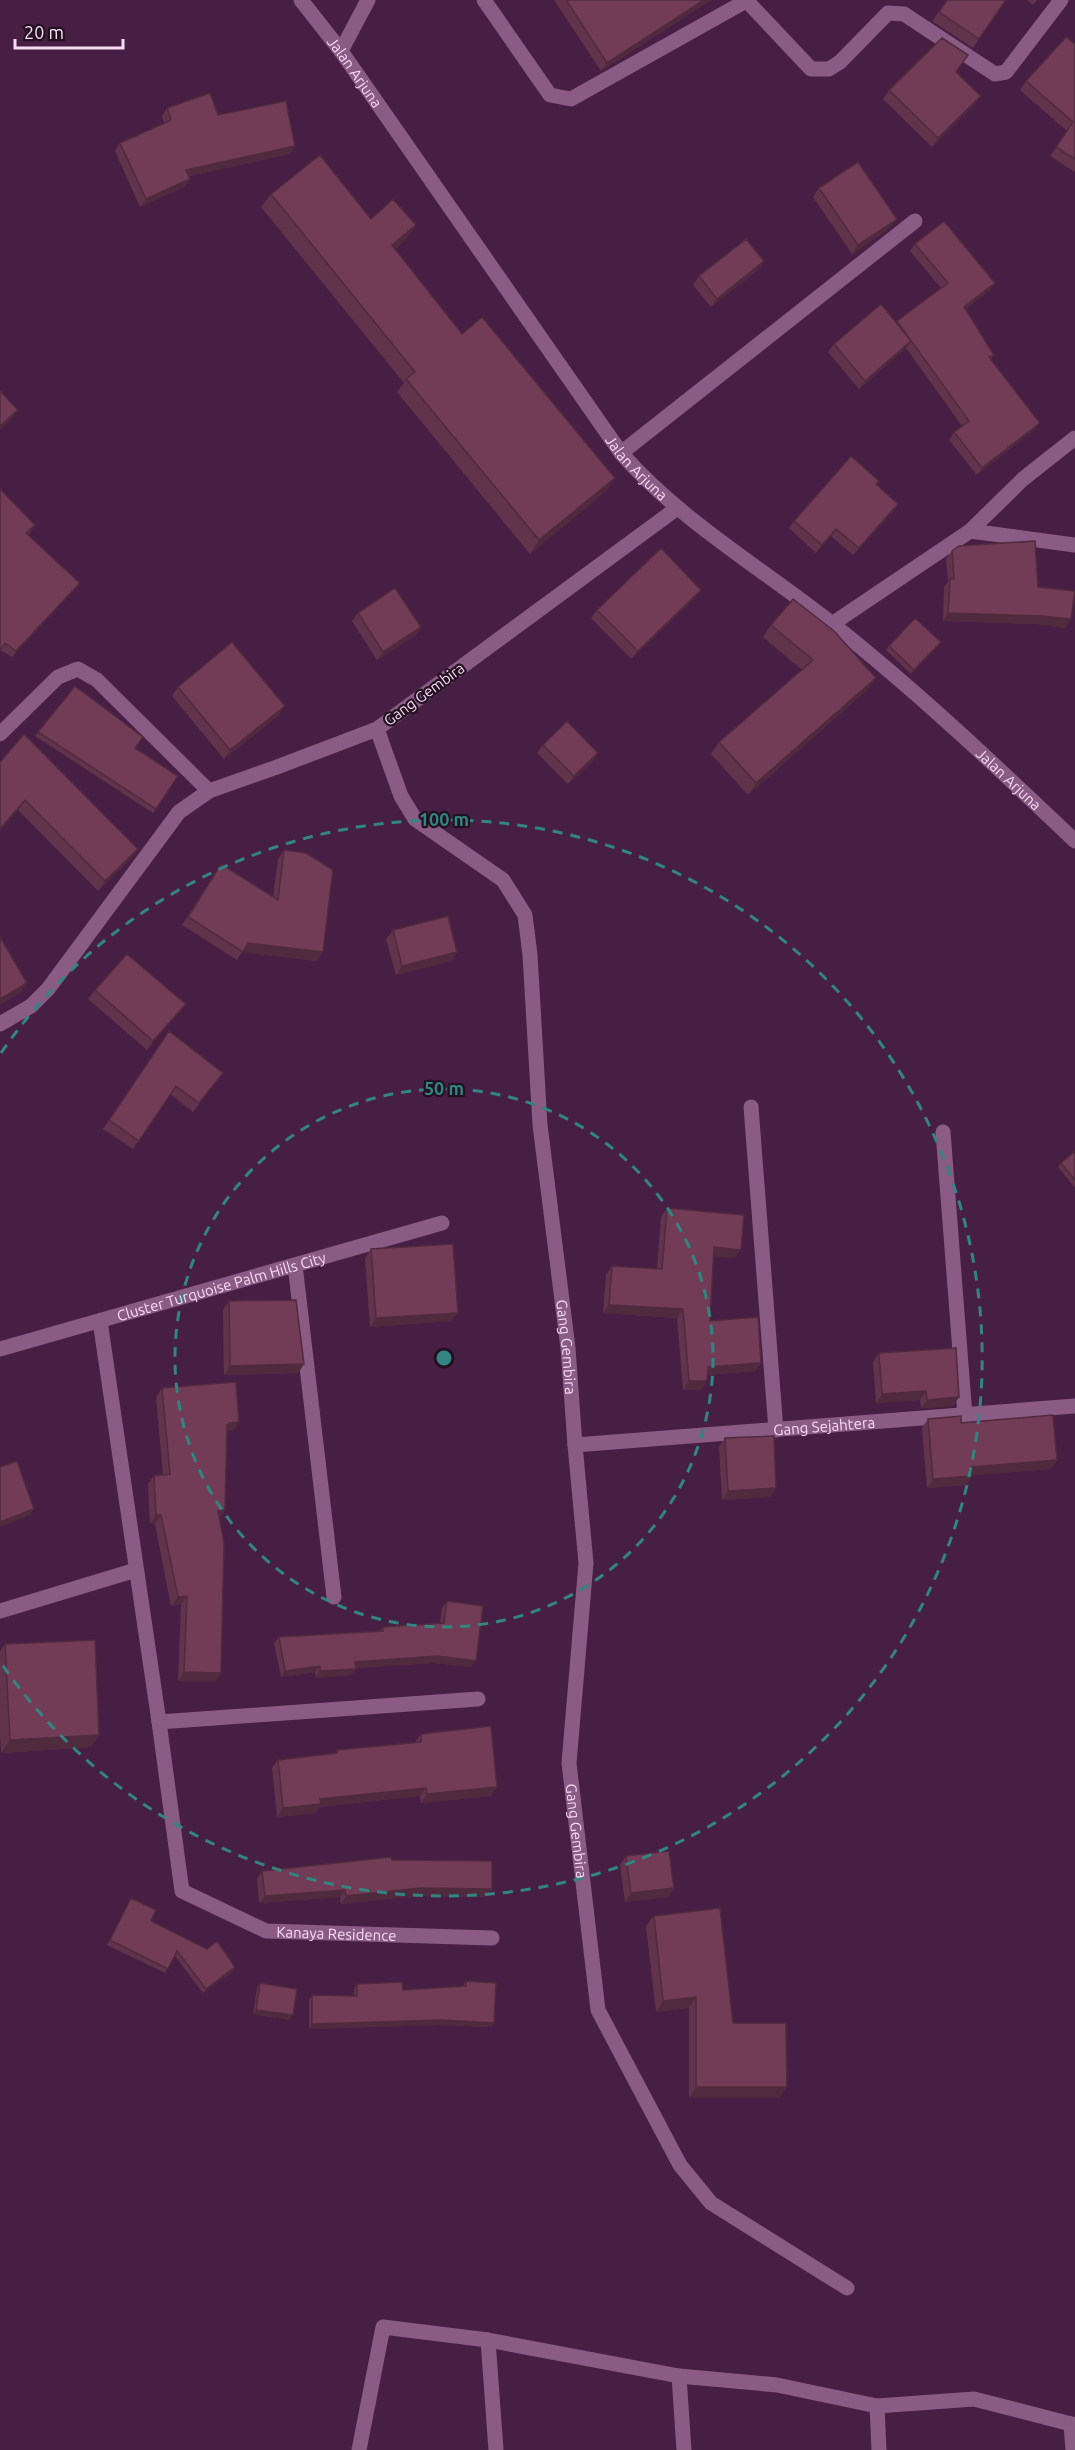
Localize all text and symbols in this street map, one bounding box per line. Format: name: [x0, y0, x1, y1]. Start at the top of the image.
scale bar: [15, 12, 123, 50]
text: 20 m: [24, 22, 64, 42]
street label: Jalan Arjuna: [324, 33, 386, 110]
street label: Jalan Arjuna: [603, 432, 671, 503]
street label: Gang Gembira: [380, 659, 468, 729]
street label: Jalan Arjuna: [973, 744, 1045, 813]
text: 100 m: [419, 809, 469, 829]
text: 50 m: [424, 1078, 464, 1098]
street label: Cluster Turquoise Palm Hills City: [115, 1248, 328, 1324]
street label: Gang Gembira: [553, 1299, 580, 1395]
centre of rings: [434, 1348, 454, 1368]
street label: Gang Sejahtera: [773, 1413, 876, 1438]
street label: Gang Gembira: [563, 1783, 591, 1879]
street label: Kanaya Residence: [276, 1923, 397, 1944]

